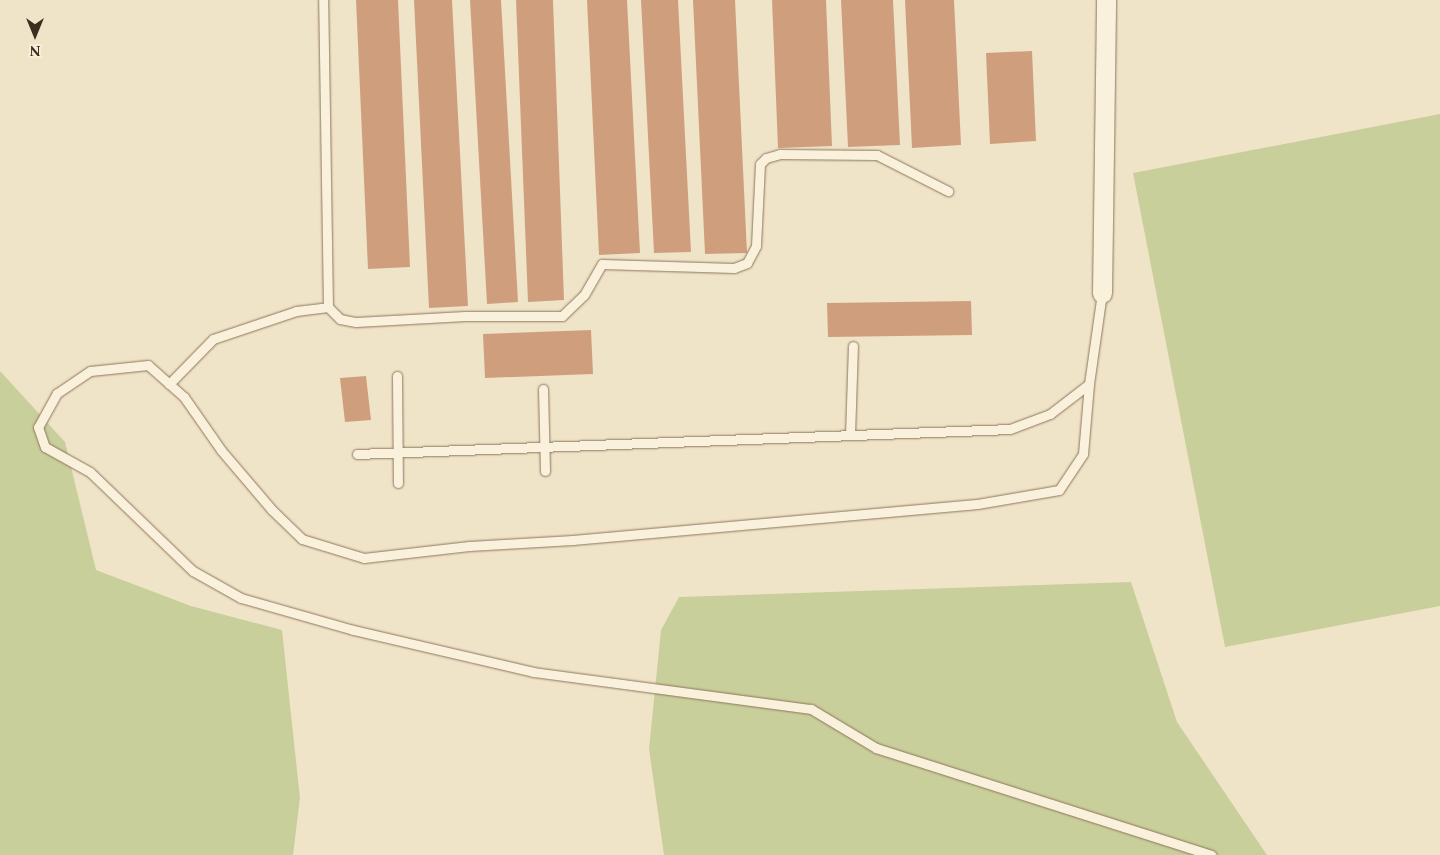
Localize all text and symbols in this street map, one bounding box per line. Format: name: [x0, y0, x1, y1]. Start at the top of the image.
north arrow: [10, 10, 60, 60]
text: N: [29, 40, 41, 61]

